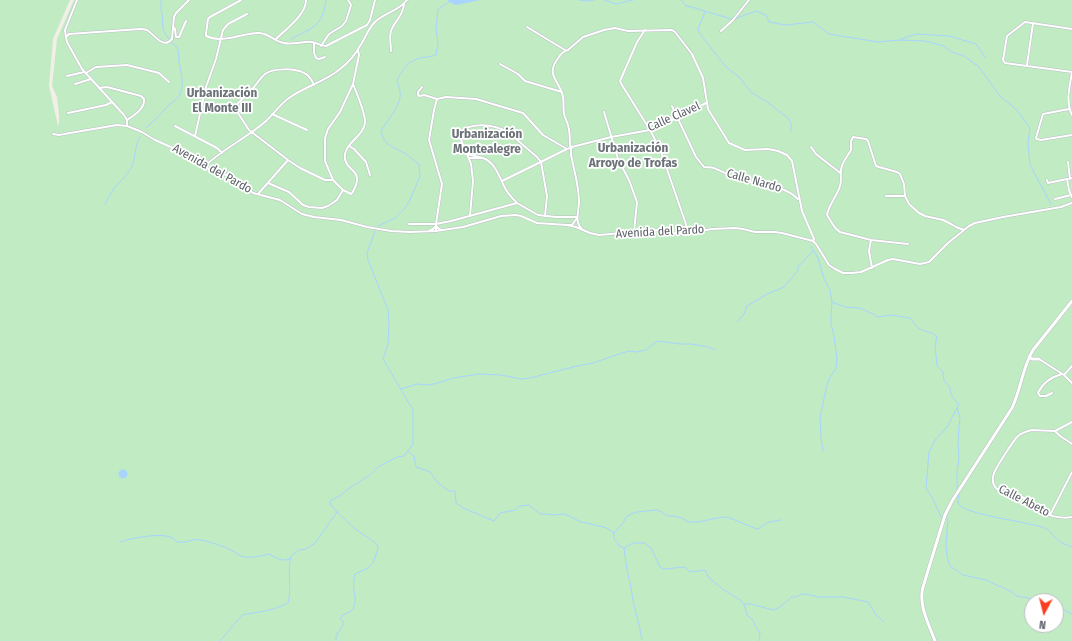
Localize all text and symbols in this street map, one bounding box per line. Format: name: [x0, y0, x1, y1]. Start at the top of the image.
district label: Urbanización El Monte III: [187, 85, 257, 116]
street label: Calle Clavel: [646, 99, 702, 135]
district label: Urbanización Montealegre: [452, 126, 522, 157]
district label: Urbanización Arroyo de Trofas: [589, 140, 677, 171]
street label: Avenida del Pardo: [170, 141, 254, 197]
street label: Calle Nardo: [725, 166, 783, 196]
street label: Avenida del Pardo: [615, 222, 705, 242]
street label: Calle Abeto: [996, 482, 1052, 520]
north arrow: [1024, 593, 1064, 633]
text: N: [1039, 618, 1047, 631]

